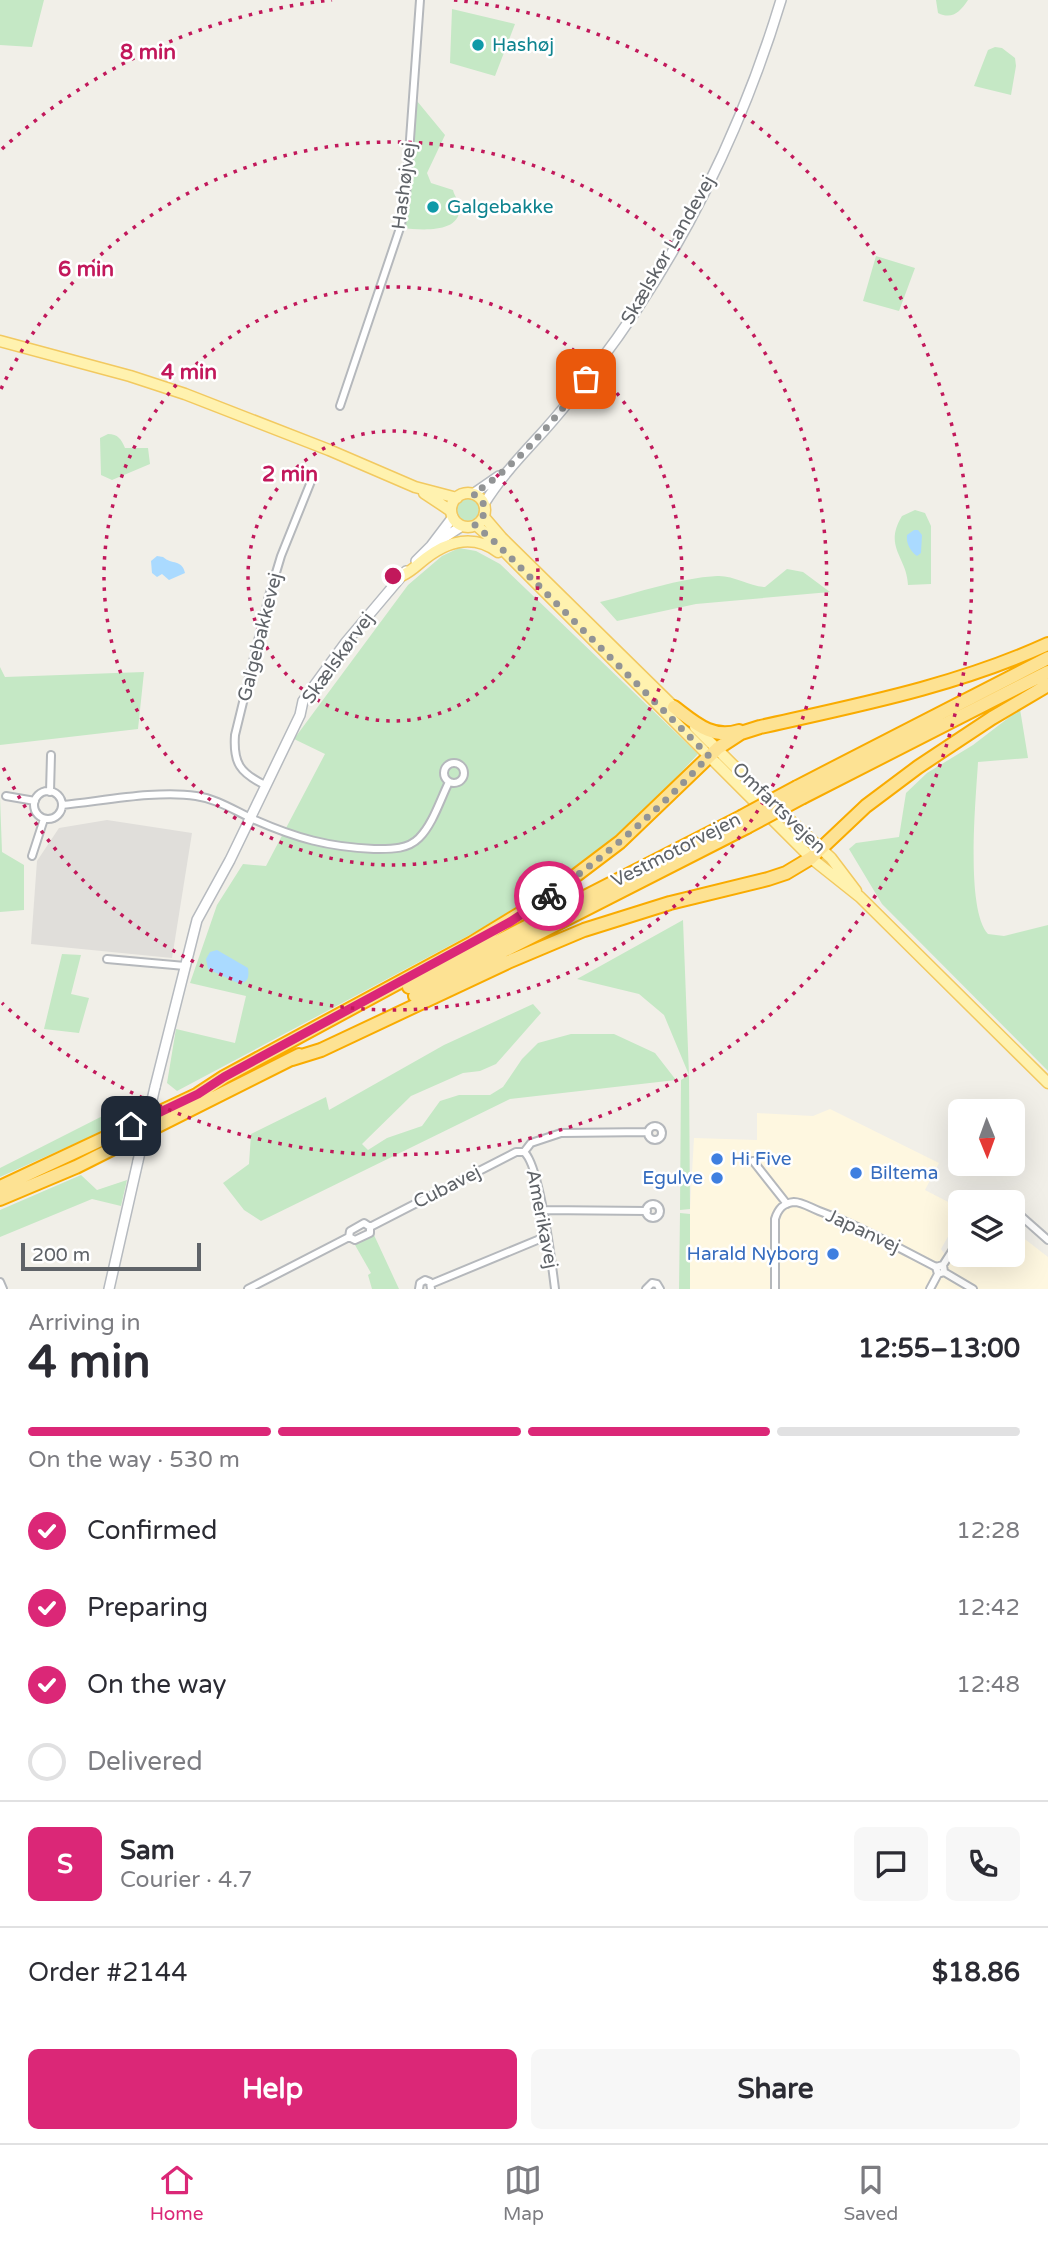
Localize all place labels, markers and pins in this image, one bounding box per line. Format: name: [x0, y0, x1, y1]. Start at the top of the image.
place label: Hashøj: [492, 34, 554, 56]
marker: Hashøj: [470, 37, 486, 53]
place label: Galgebakke: [447, 196, 554, 218]
marker: Galgebakke: [425, 199, 441, 215]
pin: [556, 349, 616, 409]
centre of rings: [381, 564, 405, 588]
pin: [101, 1096, 161, 1156]
place label: Hi Five: [731, 1148, 792, 1170]
marker: Hi Five: [709, 1151, 725, 1167]
place label: Biltema: [870, 1162, 938, 1184]
marker: Biltema: [848, 1165, 864, 1181]
place label: Egulve: [642, 1167, 703, 1189]
marker: Egulve: [709, 1170, 725, 1186]
place label: Harald Nyborg: [687, 1243, 819, 1265]
marker: Harald Nyborg: [825, 1246, 841, 1262]

